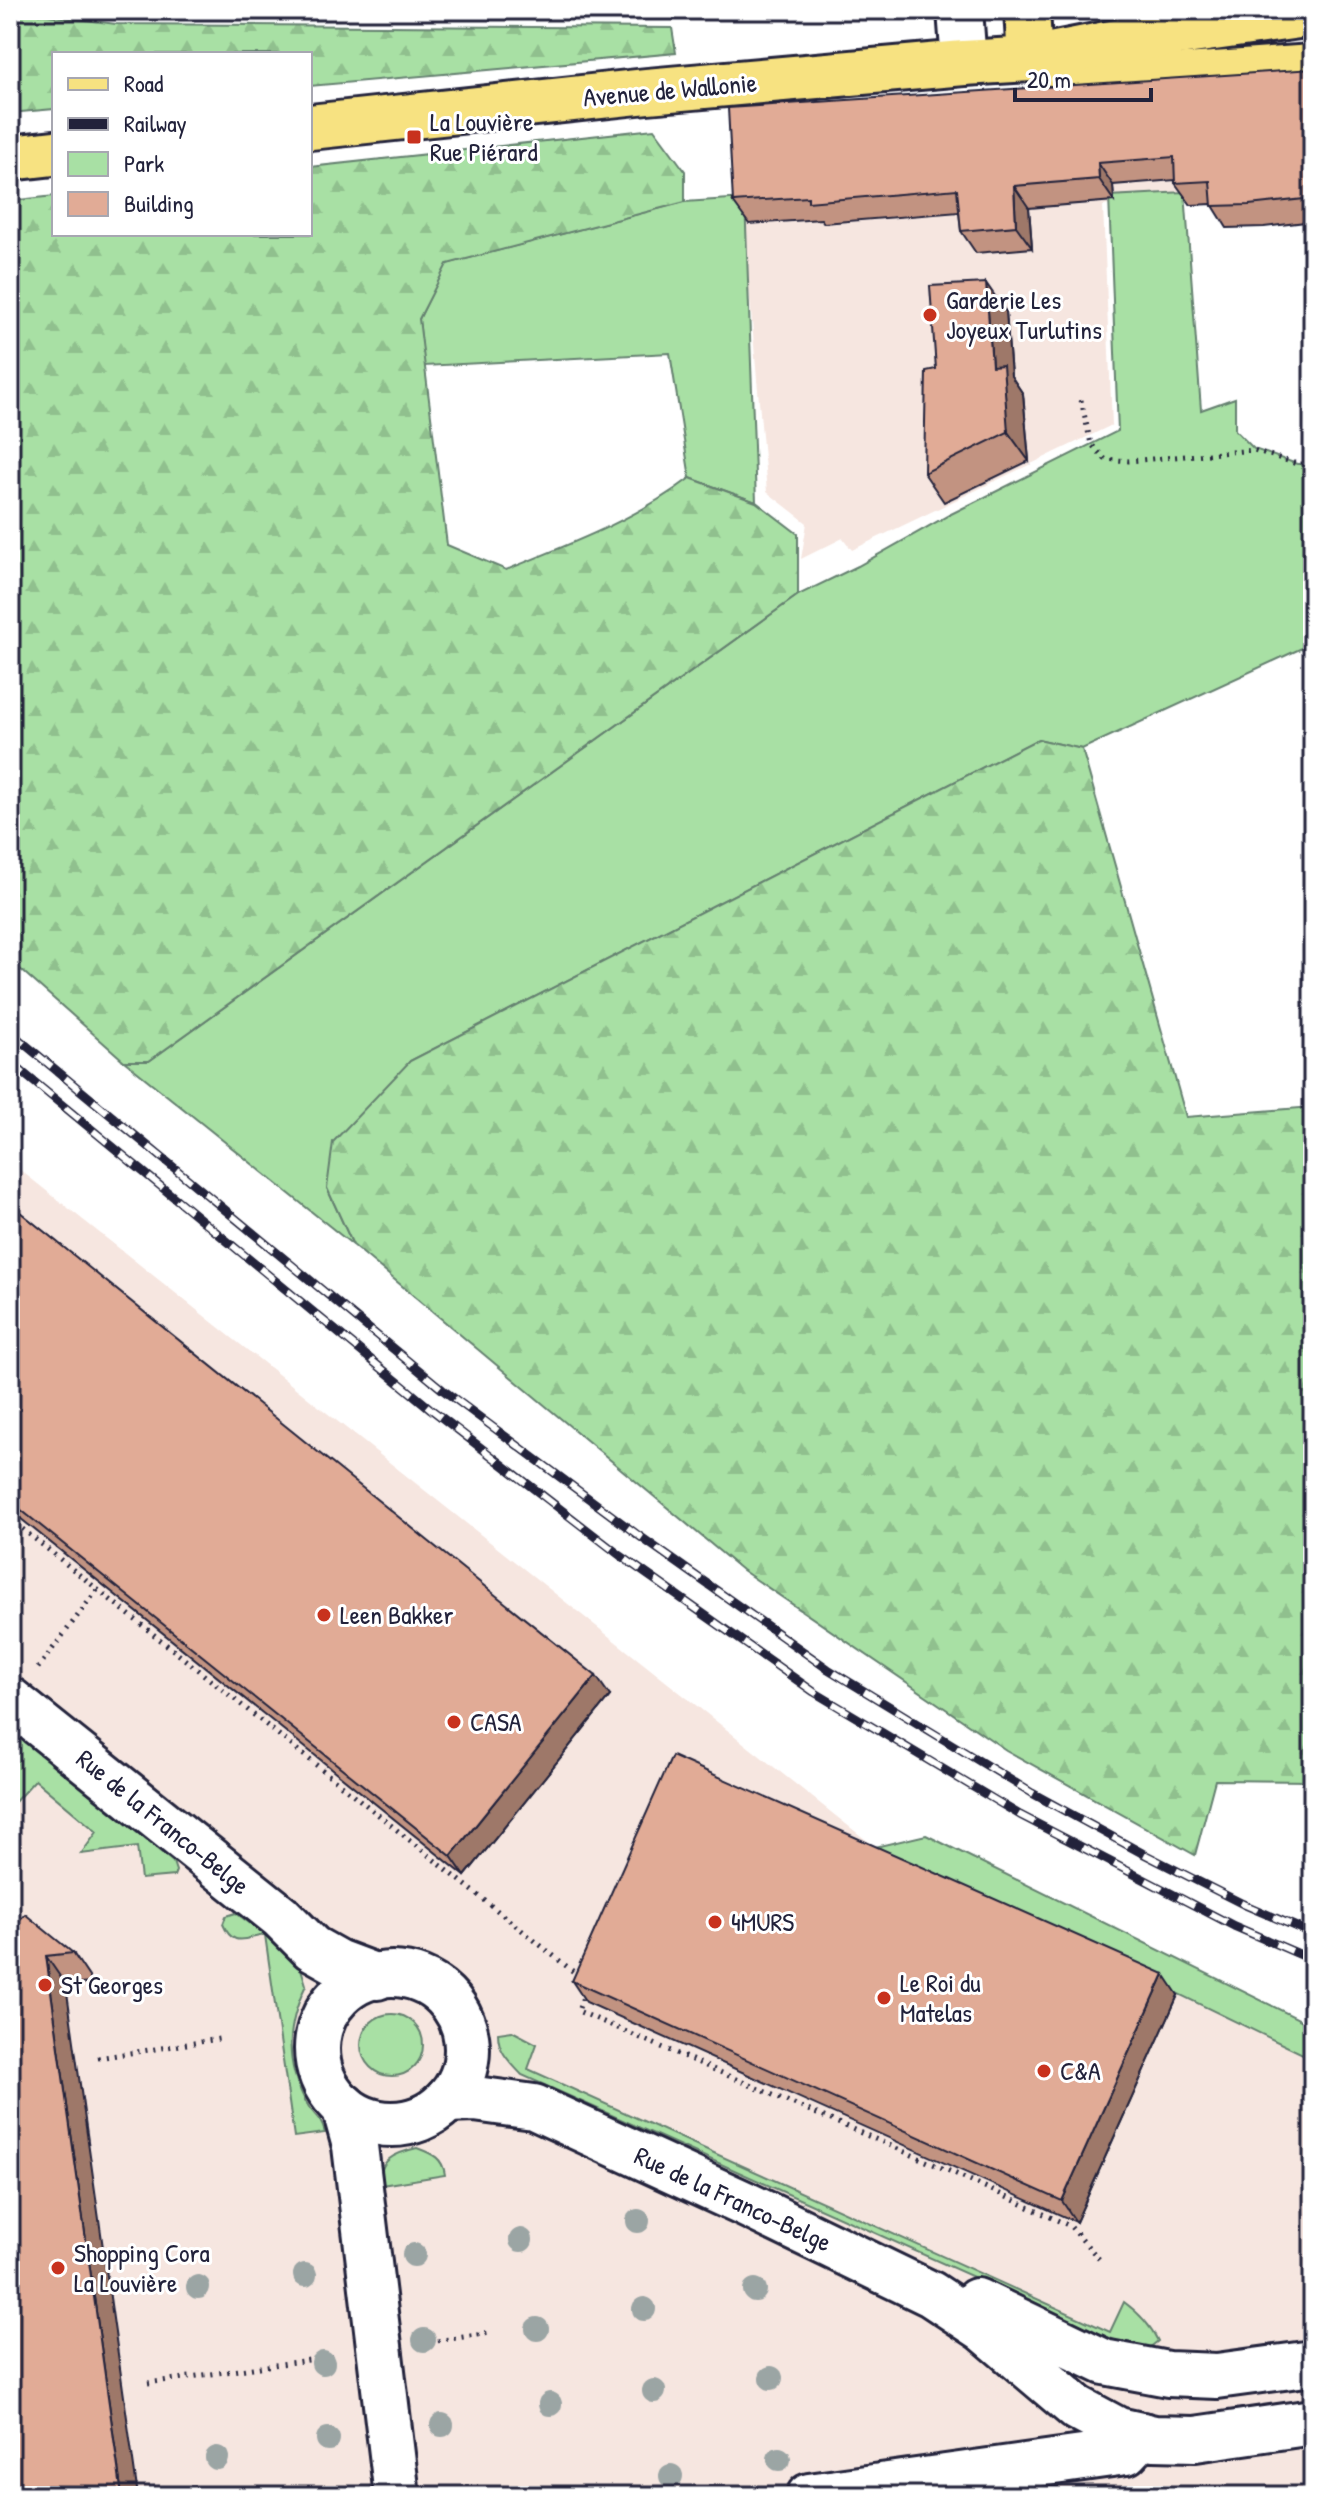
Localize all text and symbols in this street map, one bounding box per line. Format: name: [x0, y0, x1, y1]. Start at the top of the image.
legend: [52, 52, 312, 236]
scale bar: [1015, 52, 1151, 102]
text: 20 m: [1027, 63, 1071, 95]
street label: Avenue de Wallonie: [582, 64, 758, 115]
text: Road: [124, 67, 163, 99]
place label: La Louvière Rue Piérard: [430, 104, 538, 169]
text: Railway: [124, 107, 187, 139]
marker: La Louvière Rue Piérard: [405, 128, 423, 146]
text: Park: [124, 147, 164, 179]
text: Building: [124, 187, 194, 219]
place label: Garderie Les Joyeux Turlutins: [946, 282, 1102, 347]
marker: Garderie Les Joyeux Turlutins: [921, 306, 939, 324]
place label: Leen Bakker: [340, 1597, 453, 1632]
marker: Leen Bakker: [315, 1606, 333, 1624]
place label: CASA: [470, 1704, 522, 1739]
marker: CASA: [445, 1713, 463, 1731]
street label: Rue de la Franco-Belge: [69, 1741, 257, 1902]
place label: 4MURS: [731, 1904, 794, 1939]
marker: 4MURS: [706, 1913, 724, 1931]
place label: Le Roi du Matelas: [900, 1965, 981, 2030]
place label: St Georges: [61, 1967, 163, 2002]
marker: St Georges: [36, 1976, 54, 1994]
marker: Le Roi du Matelas: [875, 1989, 893, 2007]
place label: C&A: [1060, 2053, 1101, 2088]
marker: C&A: [1035, 2062, 1053, 2080]
street label: Rue de la Franco-Belge: [629, 2138, 837, 2259]
place label: Shopping Cora La Louvière: [74, 2235, 210, 2300]
marker: Shopping Cora La Louvière: [49, 2259, 67, 2277]

